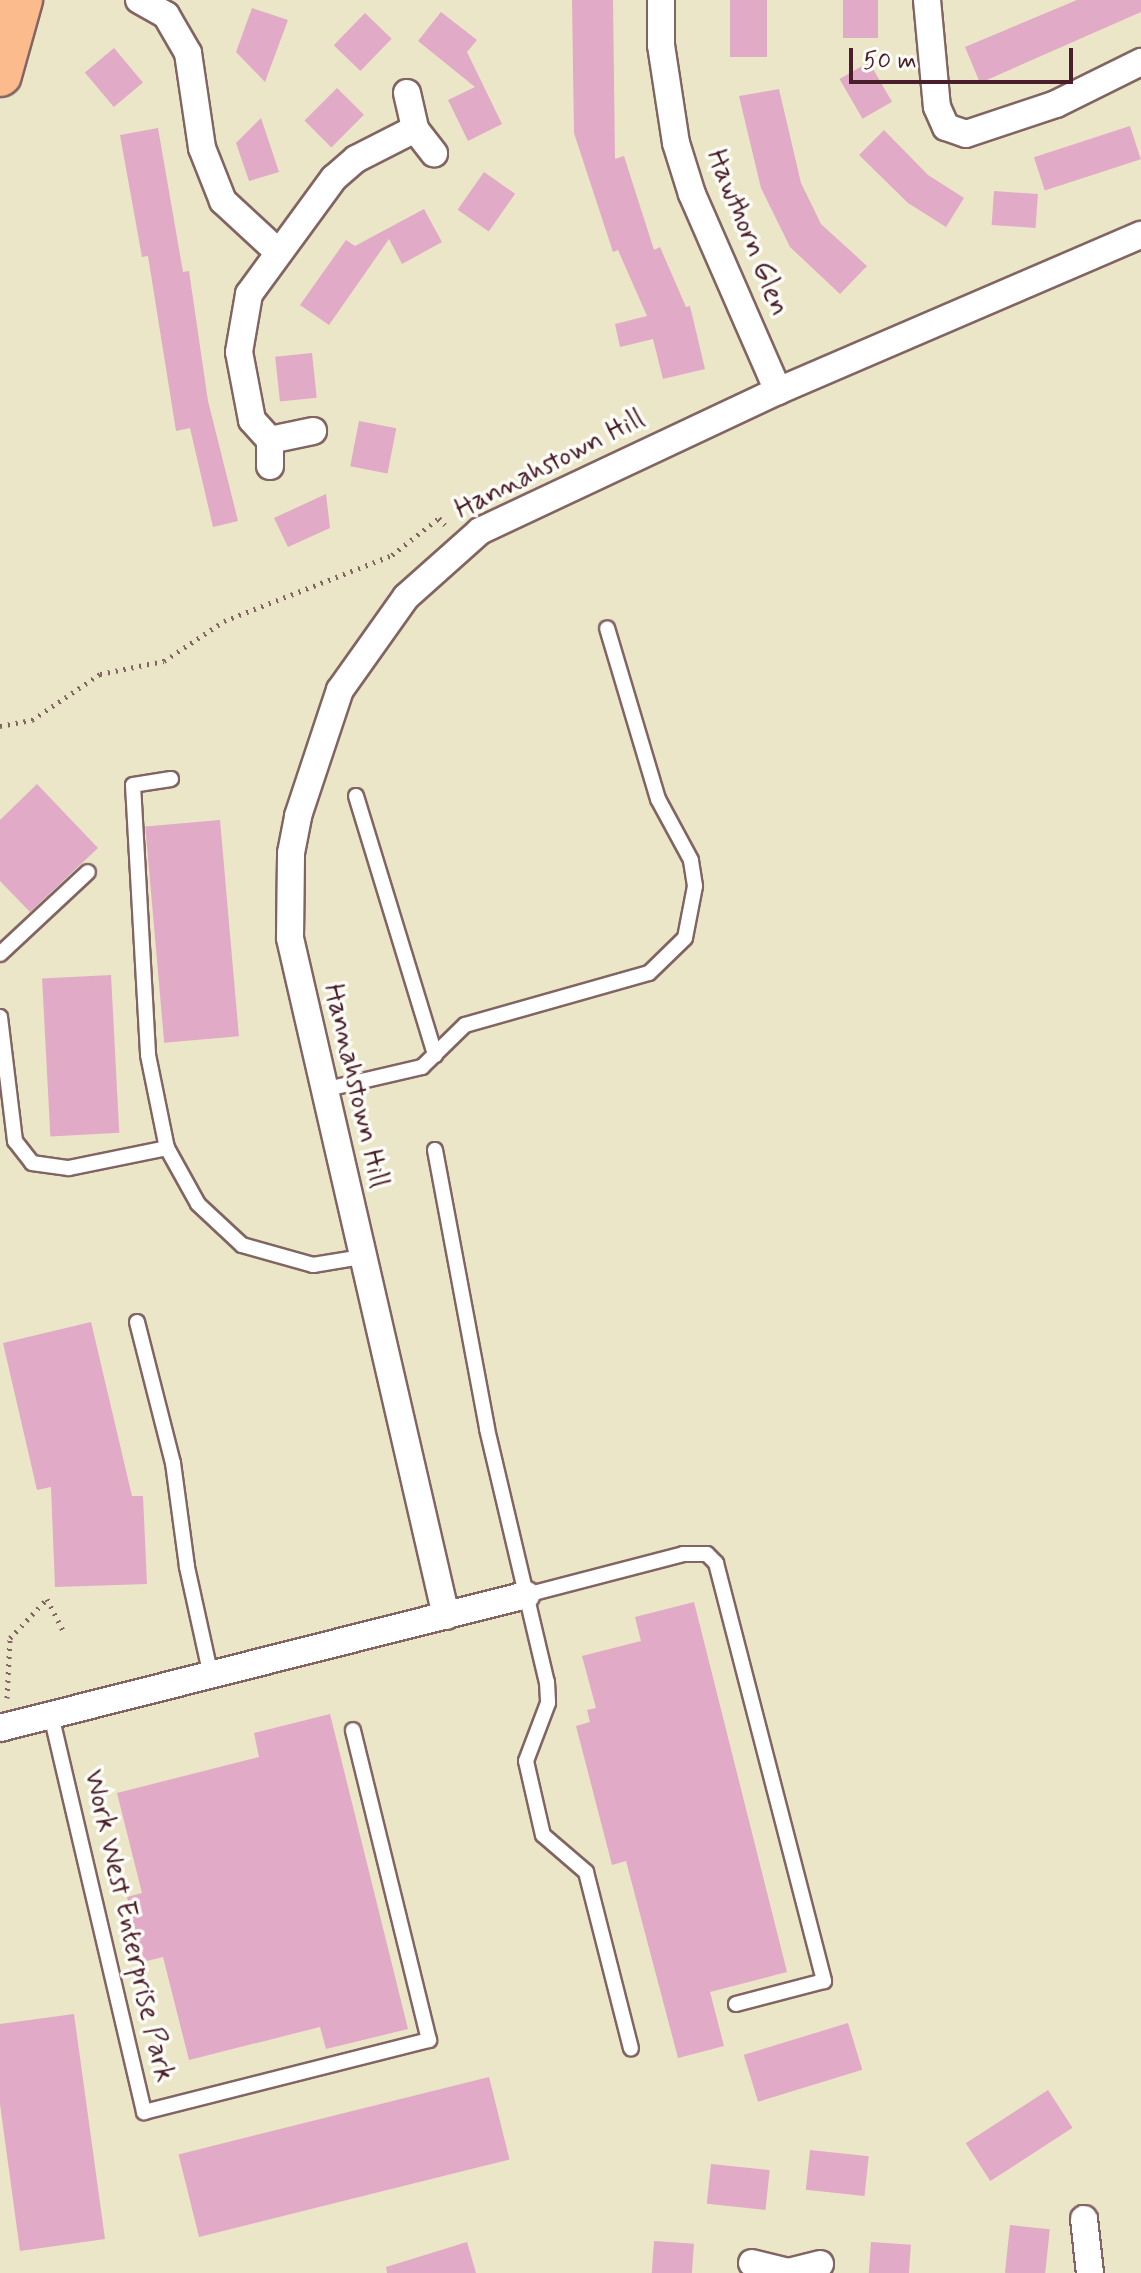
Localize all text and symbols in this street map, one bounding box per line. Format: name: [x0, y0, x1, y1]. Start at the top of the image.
scale bar: [853, 32, 1077, 82]
text: 50 m: [863, 46, 917, 77]
street label: Hawthorn Glen: [697, 142, 797, 324]
street label: Hannahstown Hill: [450, 403, 650, 527]
street label: Hannahstown Hill: [315, 982, 395, 1190]
street label: Work West Enterprise Park: [76, 1767, 180, 2085]

